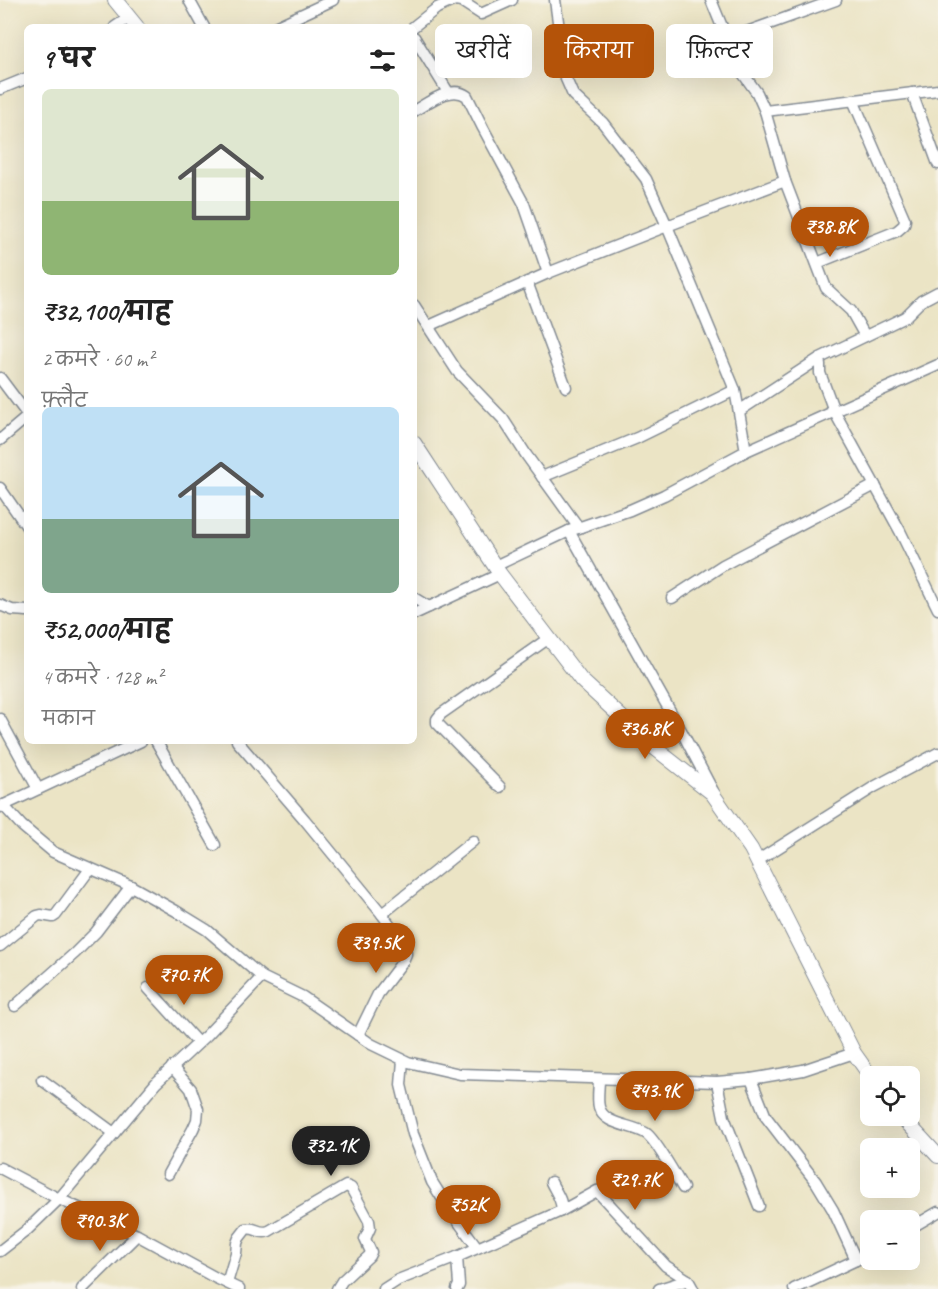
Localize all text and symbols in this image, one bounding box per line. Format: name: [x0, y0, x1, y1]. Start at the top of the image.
chip: खरीदें: [435, 24, 532, 78]
chip: किराया: [544, 24, 654, 78]
chip: फ़िल्टर: [666, 24, 773, 78]
text: 9 घर: [42, 42, 94, 75]
icon: filters: [366, 44, 399, 77]
icon: home: [167, 128, 275, 236]
pin: ₹38.8K: [781, 207, 879, 258]
text: ₹38.8K: [805, 214, 855, 239]
text: ₹32,100/माह: [42, 295, 172, 328]
text: 2 कमरे · 60 m²: [42, 347, 153, 372]
text: फ़्लैट: [42, 388, 88, 413]
icon: home: [167, 446, 275, 554]
text: ₹52,000/माह: [42, 613, 171, 646]
text: 4 कमरे · 128 m²: [42, 665, 162, 690]
text: मकान: [42, 706, 95, 731]
pin: ₹36.8K: [596, 709, 694, 760]
text: ₹36.8K: [620, 716, 670, 741]
pin: ₹39.5K: [327, 923, 425, 974]
text: ₹39.5K: [351, 930, 401, 955]
pin: ₹70.7K: [135, 955, 233, 1006]
text: ₹70.7K: [159, 962, 209, 987]
map controls: [860, 1066, 920, 1270]
button: locate: [860, 1066, 920, 1126]
pin: ₹43.9K: [606, 1071, 704, 1122]
text: ₹43.9K: [630, 1078, 680, 1103]
pin: ₹32.1K: [282, 1126, 380, 1177]
text: ₹32.1K: [306, 1133, 356, 1158]
button: +: [860, 1138, 920, 1198]
pin: ₹29.7K: [586, 1160, 684, 1211]
text: ₹29.7K: [610, 1167, 660, 1192]
pin: ₹52K: [432, 1185, 504, 1236]
text: ₹52K: [450, 1192, 486, 1217]
pin: ₹90.3K: [51, 1201, 149, 1252]
text: ₹90.3K: [75, 1208, 125, 1233]
button: −: [860, 1210, 920, 1270]

